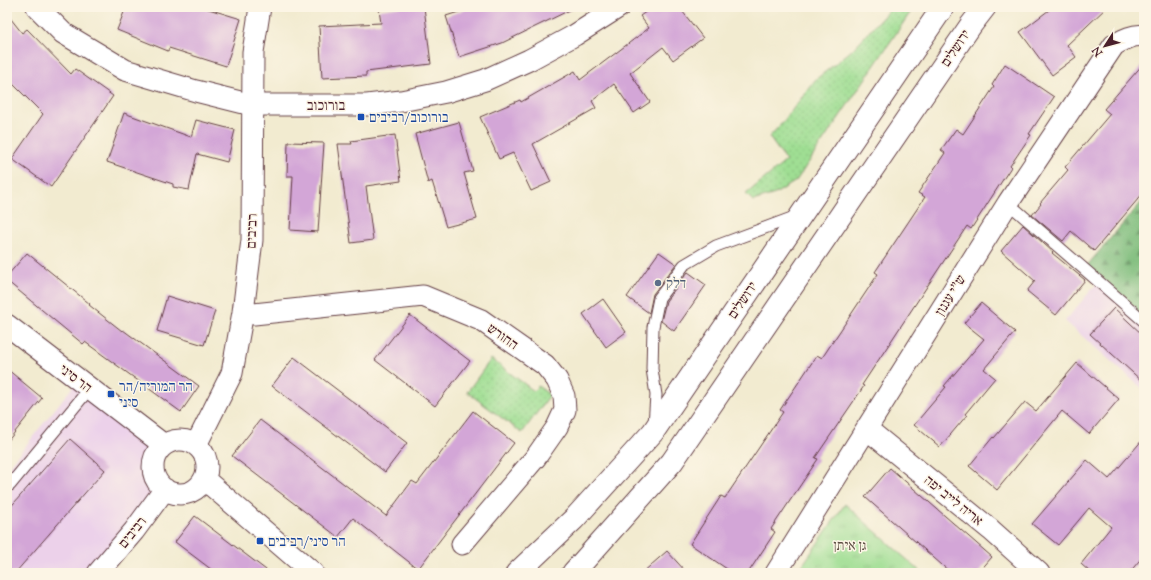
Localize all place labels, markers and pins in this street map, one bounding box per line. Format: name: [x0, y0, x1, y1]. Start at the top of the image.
place label: בורוכוב/רביבים: [369, 109, 449, 129]
marker: בורוכוב/רביבים: [356, 112, 366, 122]
place label: דלק: [666, 275, 686, 295]
marker: דלק: [653, 278, 663, 288]
place label: הר המוריה/הר סיני: [119, 378, 193, 414]
marker: הר המוריה/הר סיני: [106, 389, 116, 399]
place label: הר סיני/רביבים: [268, 533, 346, 553]
marker: הר סיני/רביבים: [255, 536, 265, 546]

